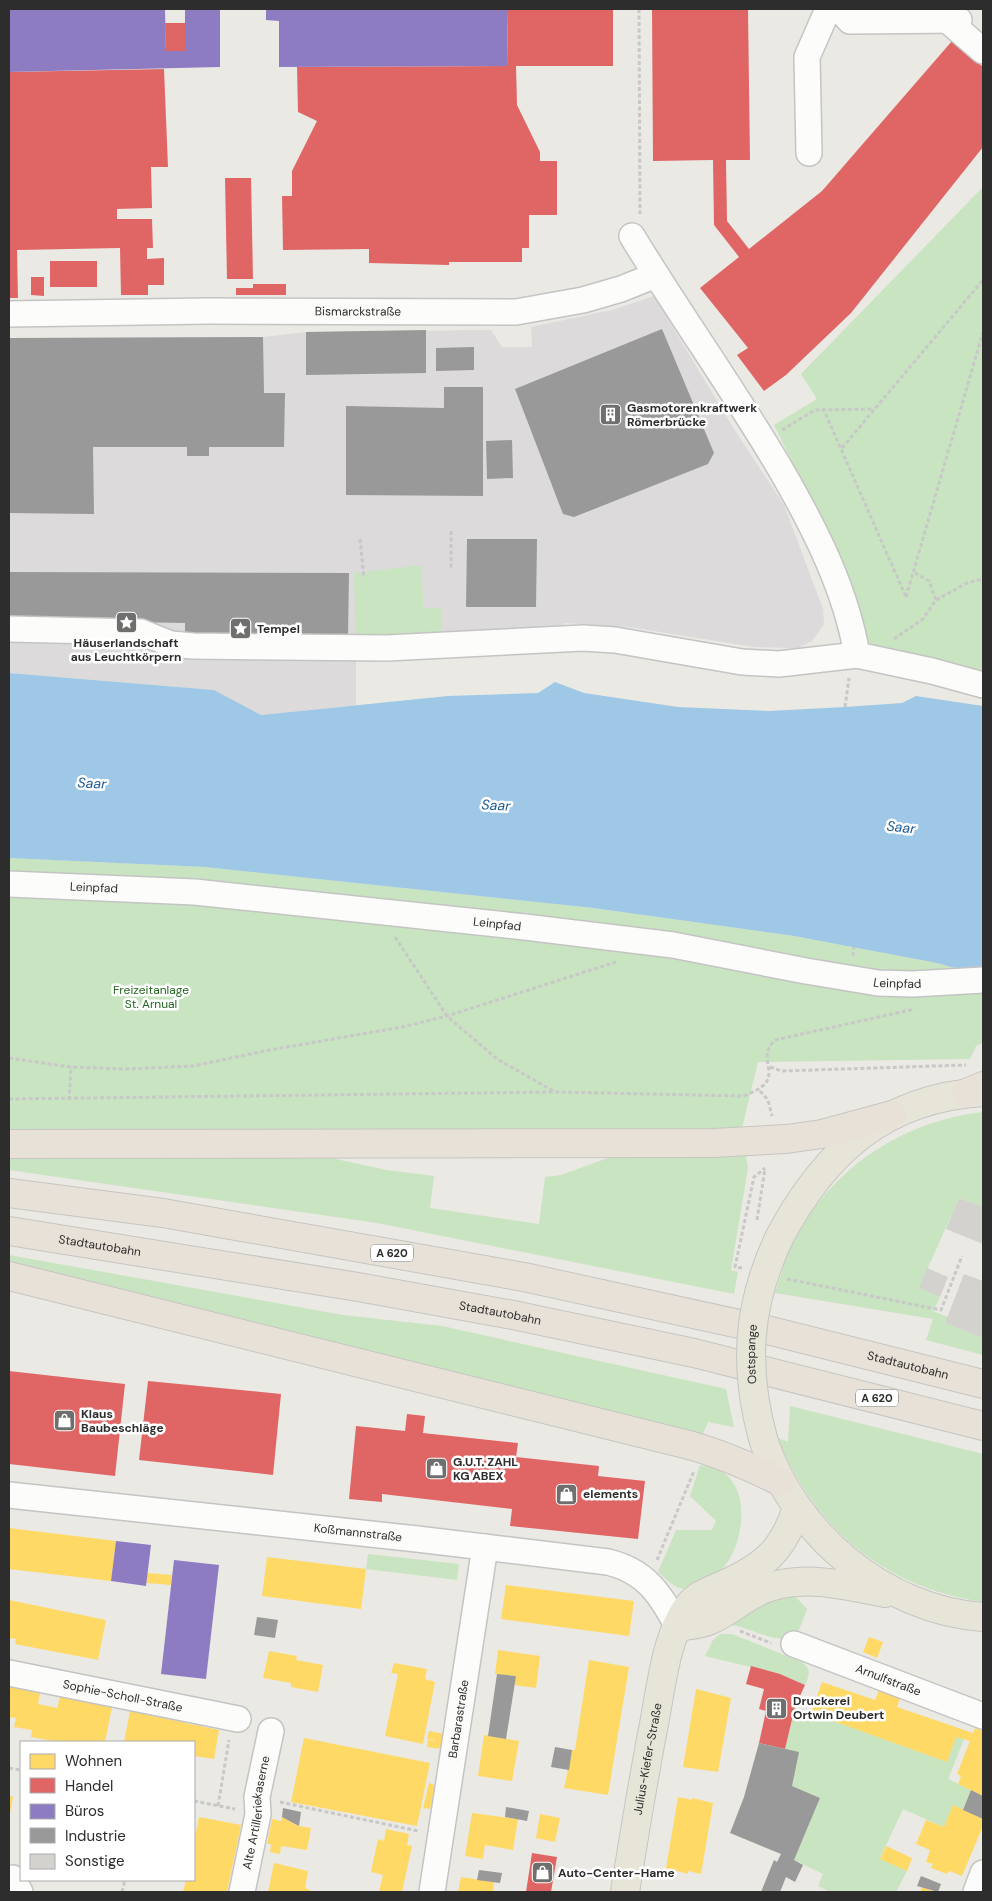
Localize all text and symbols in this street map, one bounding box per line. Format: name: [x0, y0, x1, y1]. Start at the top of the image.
street label: Bismarckstraße: [315, 303, 401, 320]
place label: Gasmotorenkraftwerk Römerbrücke: [627, 400, 757, 430]
building icon: Gasmotorenkraftwerk Römerbrücke: [599, 403, 623, 427]
place icon: Häuserlandschaft aus Leuchtkörpern: [114, 610, 138, 634]
place icon: Tempel: [229, 617, 253, 641]
place label: Tempel: [257, 621, 300, 637]
place label: Häuserlandschaft aus Leuchtkörpern: [71, 635, 181, 665]
water label: Saar: [77, 773, 108, 793]
water label: Saar: [481, 795, 512, 815]
water label: Saar: [886, 817, 917, 838]
street label: Leinpfad: [70, 879, 118, 897]
street label: Leinpfad: [472, 914, 522, 935]
street label: Leinpfad: [872, 974, 922, 992]
park label: Freizeitanlage St. Arnual: [113, 982, 189, 1012]
street label: Stadtautobahn: [57, 1231, 142, 1260]
road number: A 620: [371, 1244, 413, 1262]
street label: Stadtautobahn: [458, 1297, 543, 1329]
street label: Ostspange: [743, 1323, 761, 1385]
street label: Stadtautobahn: [866, 1347, 951, 1383]
road number: A 620: [856, 1390, 898, 1406]
place label: Klaus Baubeschläge: [81, 1406, 164, 1436]
shop icon: Klaus Baubeschläge: [53, 1409, 77, 1433]
place label: G.U.T. ZAHL KG ABEX: [453, 1454, 518, 1484]
shop icon: G.U.T. ZAHL KG ABEX: [425, 1457, 449, 1481]
shop icon: elements: [555, 1482, 579, 1506]
place label: elements: [583, 1486, 638, 1502]
street label: Koßmannstraße: [313, 1520, 403, 1545]
street label: Arnulfstraße: [853, 1660, 924, 1700]
street label: Sophie-Scholl-Straße: [61, 1676, 184, 1716]
street label: Barbarastraße: [445, 1678, 473, 1759]
place label: Druckerei Ortwin Deubert: [793, 1693, 884, 1723]
building icon: Druckerei Ortwin Deubert: [765, 1696, 789, 1720]
street label: Julius-Kiefer-Straße: [630, 1702, 666, 1816]
legend: [20, 1741, 195, 1881]
text: Wohnen: [65, 1751, 122, 1771]
street label: Alte Artilleriekaserne: [239, 1754, 274, 1871]
text: Handel: [65, 1776, 113, 1796]
text: Büros: [65, 1801, 104, 1821]
text: Industrie: [65, 1826, 126, 1846]
text: Sonstige: [65, 1851, 124, 1871]
shop icon: Auto-Center-Hame: [530, 1861, 554, 1885]
place label: Auto-Center-Hame: [558, 1865, 675, 1881]

